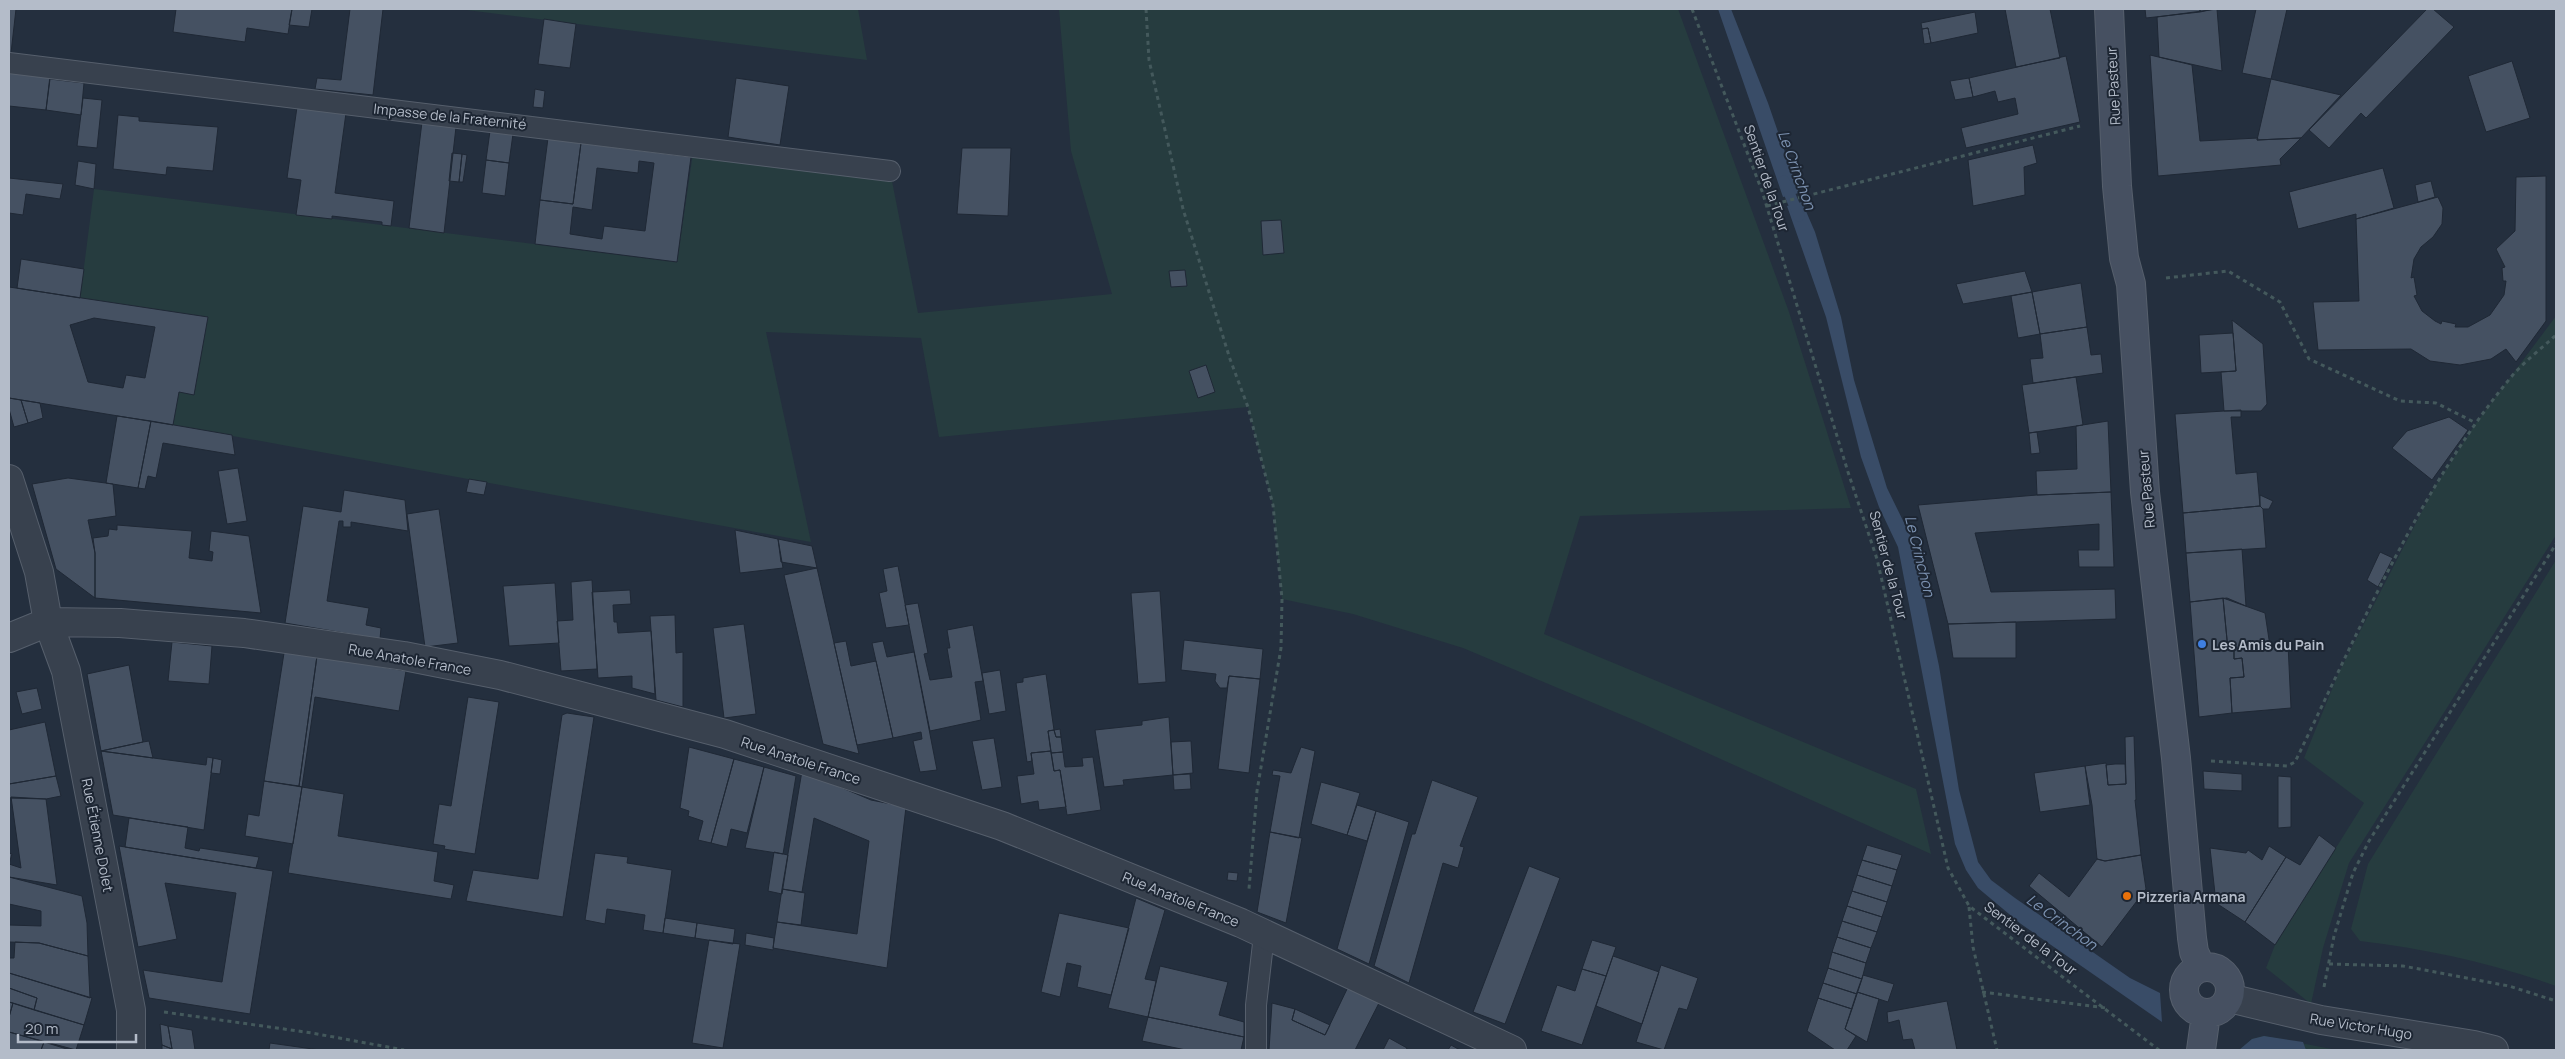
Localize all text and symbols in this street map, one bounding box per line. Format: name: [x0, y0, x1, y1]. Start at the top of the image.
street label: Rue Pasteur: [2101, 46, 2125, 126]
street label: Impasse de la Fraternité: [373, 99, 527, 133]
street label: Sentier de la Tour: [1740, 122, 1794, 234]
water label: Le Crinchon: [1773, 127, 1821, 214]
street label: Rue Pasteur: [2133, 449, 2159, 529]
street label: Sentier de la Tour: [1865, 509, 1913, 621]
water label: Le Crinchon: [1900, 513, 1940, 600]
place label: Les Amis du Pain: [2212, 635, 2324, 654]
marker: Les Amis du Pain: [2196, 638, 2208, 650]
street label: Rue Anatole France: [347, 639, 473, 679]
street label: Rue Anatole France: [739, 732, 863, 788]
street label: Rue Étienne Dolet: [78, 777, 118, 894]
street label: Rue Anatole France: [1120, 867, 1242, 931]
place label: Pizzeria Armana: [2137, 887, 2246, 906]
water label: Le Crinchon: [2022, 889, 2103, 956]
marker: Pizzeria Armana: [2121, 890, 2133, 902]
street label: Sentier de la Tour: [1981, 897, 2081, 979]
street label: Rue Victor Hugo: [2309, 1009, 2413, 1043]
scale bar: [18, 1012, 135, 1044]
text: 20 m: [25, 1018, 58, 1039]

